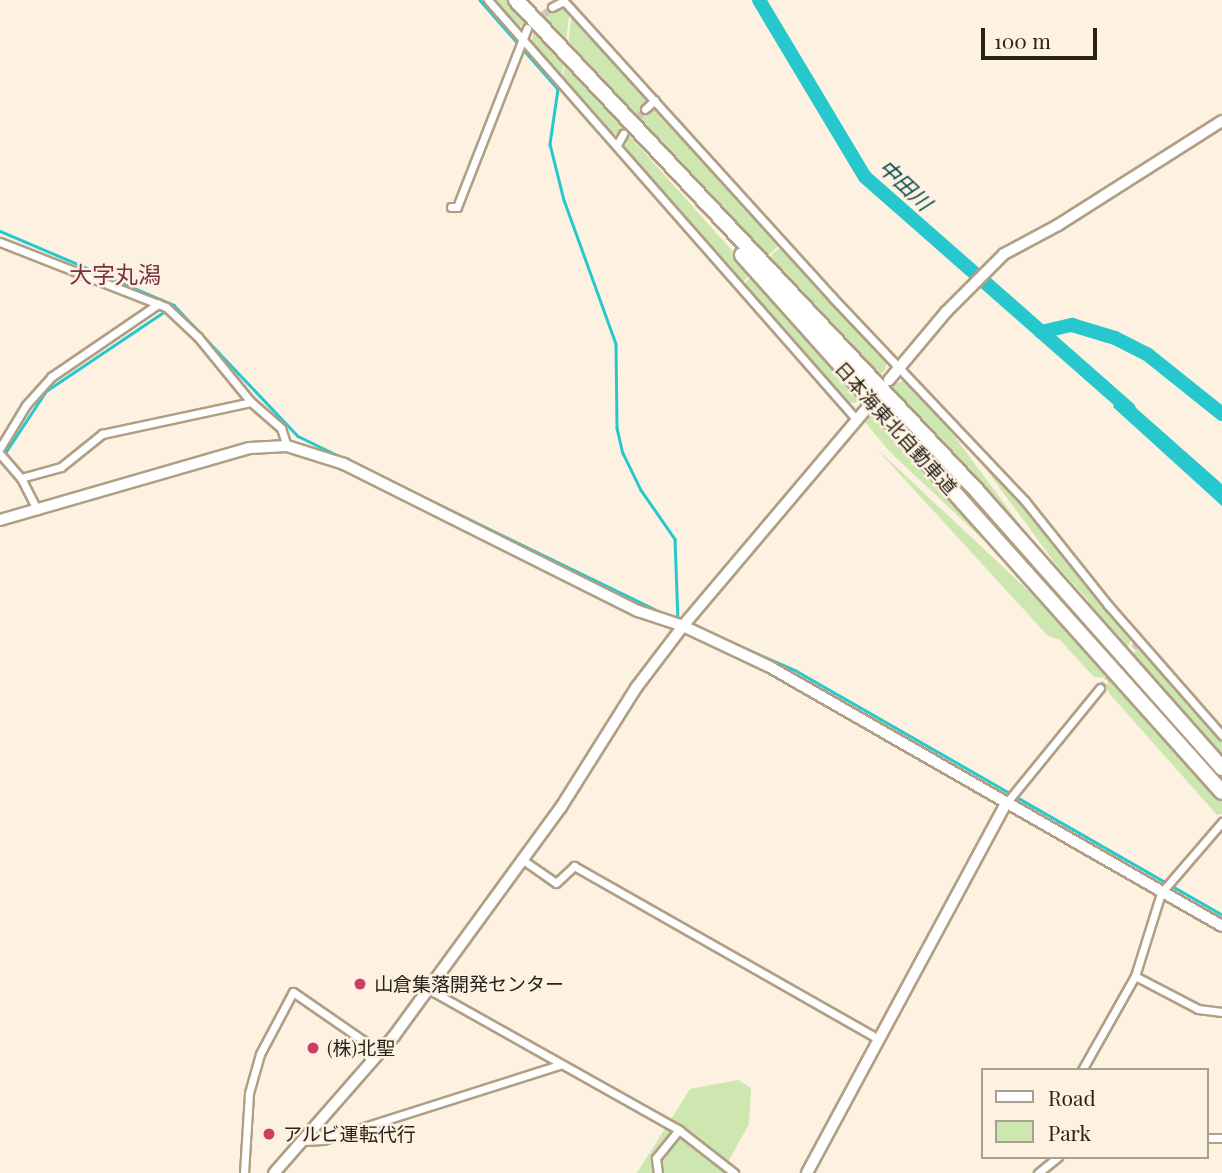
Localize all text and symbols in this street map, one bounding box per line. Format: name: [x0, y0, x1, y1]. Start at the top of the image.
scale bar: [984, 14, 1100, 58]
text: 100 m: [994, 26, 1051, 54]
water label: 中田川: [874, 153, 938, 215]
district label: 大字丸潟: [69, 260, 161, 288]
street label: 日本海東北自動車道: [830, 357, 962, 499]
place label: 山倉集落開発センター: [374, 973, 564, 995]
marker: 山倉集落開発センター: [352, 976, 368, 992]
place label: (株)北聖: [327, 1037, 395, 1059]
marker: (株)北聖: [305, 1040, 321, 1056]
legend: [981, 1068, 1208, 1159]
text: Road: [1048, 1083, 1096, 1111]
text: Park: [1048, 1118, 1091, 1146]
place label: アルビ運転代行: [283, 1123, 416, 1145]
marker: アルビ運転代行: [261, 1126, 277, 1142]

